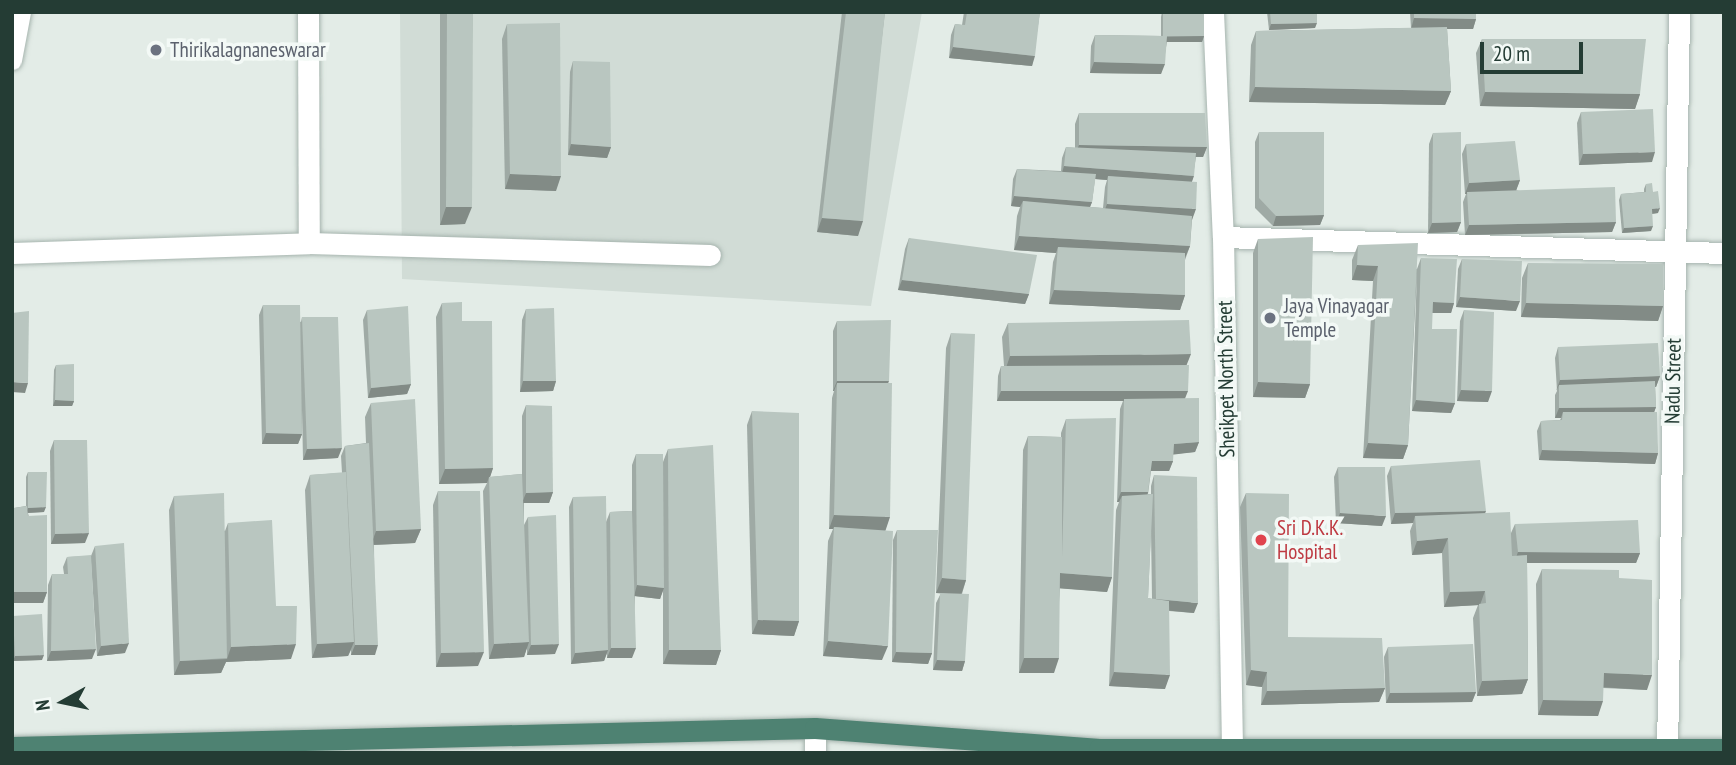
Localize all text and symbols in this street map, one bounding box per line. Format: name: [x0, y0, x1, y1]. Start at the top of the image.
scale bar: [1484, 28, 1587, 72]
place label: Thirikalagnaneswarar: [170, 37, 326, 63]
text: 20 m: [1493, 40, 1530, 67]
marker: Thirikalagnaneswarar: [148, 42, 164, 58]
place label: Jaya Vinayagar Temple: [1284, 293, 1390, 343]
street label: Sheikpet North Street: [1212, 300, 1240, 458]
marker: Jaya Vinayagar Temple: [1262, 310, 1278, 326]
street label: Nadu Street: [1660, 338, 1686, 424]
place label: Sri D.K.K. Hospital: [1277, 515, 1343, 565]
marker: Sri D.K.K. Hospital: [1251, 530, 1271, 550]
north arrow: [28, 667, 98, 737]
text: N: [30, 698, 55, 712]

